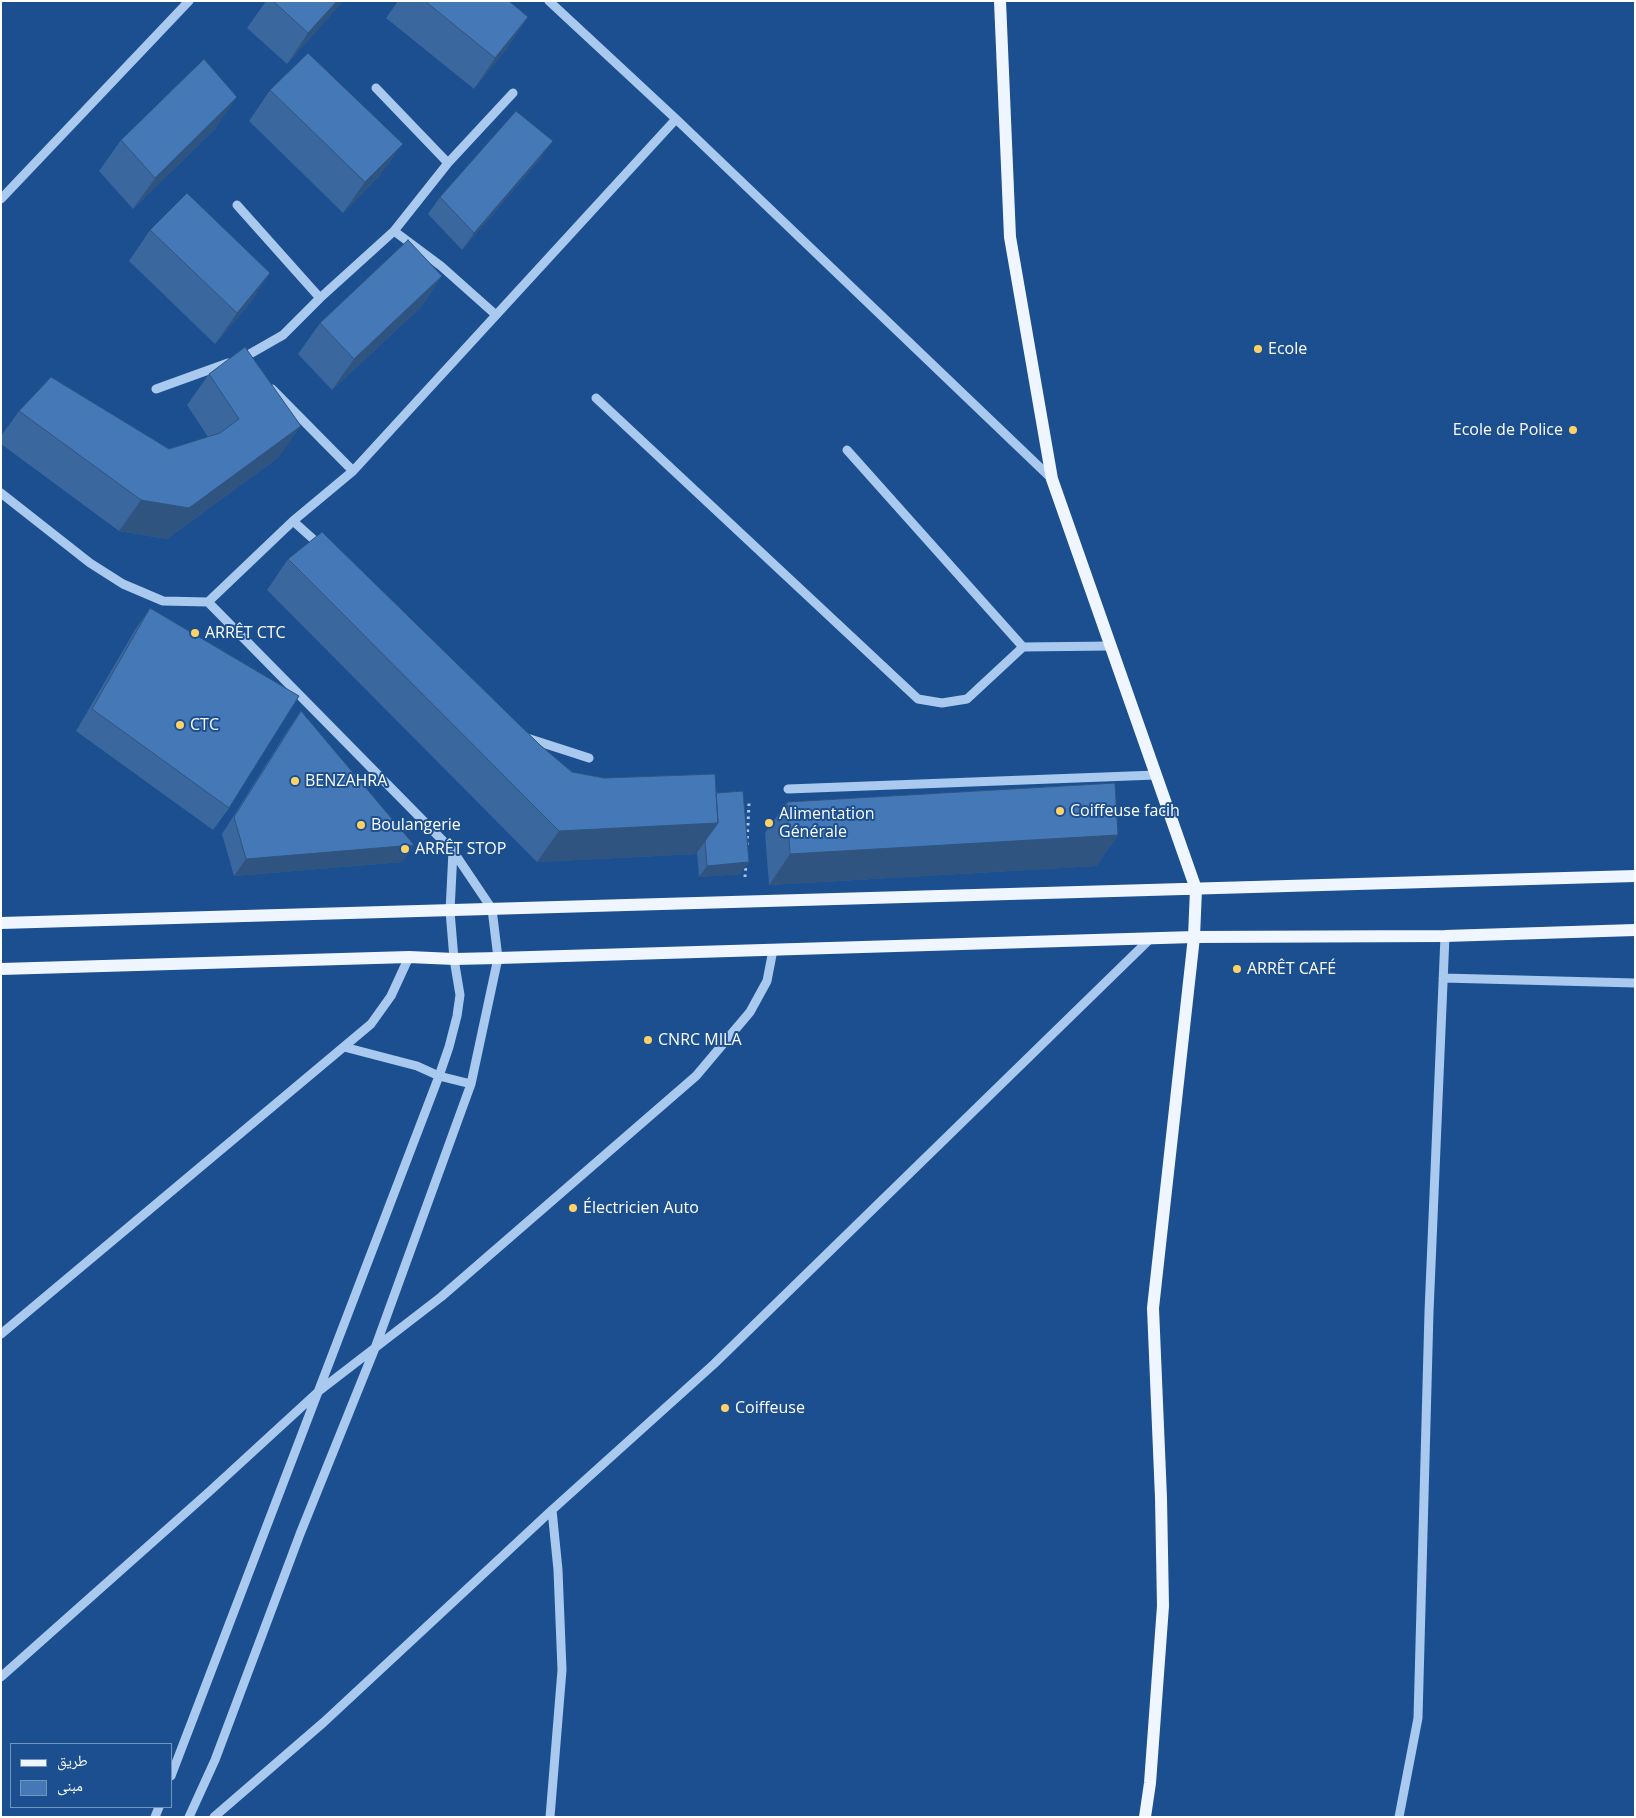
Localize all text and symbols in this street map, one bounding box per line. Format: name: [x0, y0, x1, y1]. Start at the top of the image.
place label: Ecole: [1268, 339, 1307, 359]
marker: Ecole: [1252, 343, 1264, 355]
place label: Ecole de Police: [1453, 420, 1563, 440]
marker: Ecole de Police: [1567, 424, 1579, 436]
place label: ARRÊT CTC: [205, 623, 286, 643]
marker: ARRÊT CTC: [189, 627, 201, 639]
place label: CTC: [190, 715, 219, 735]
marker: CTC: [174, 719, 186, 731]
place label: BENZAHRA: [305, 771, 387, 791]
marker: BENZAHRA: [289, 775, 301, 787]
place label: Coiffeuse facih: [1070, 801, 1180, 821]
place label: Alimentation Générale: [779, 804, 875, 842]
marker: Coiffeuse facih: [1054, 805, 1066, 817]
place label: Boulangerie: [371, 815, 461, 835]
marker: Alimentation Générale: [763, 817, 775, 829]
marker: Boulangerie: [355, 819, 367, 831]
place label: ARRÊT STOP: [415, 839, 506, 859]
marker: ARRÊT STOP: [399, 843, 411, 855]
place label: ARRÊT CAFÉ: [1247, 959, 1336, 979]
marker: ARRÊT CAFÉ: [1231, 963, 1243, 975]
place label: CNRC MILA: [658, 1030, 742, 1050]
marker: CNRC MILA: [642, 1034, 654, 1046]
place label: Électricien Auto: [583, 1198, 699, 1218]
marker: Électricien Auto: [567, 1202, 579, 1214]
place label: Coiffeuse: [735, 1398, 805, 1418]
marker: Coiffeuse: [719, 1402, 731, 1414]
legend: [10, 1743, 172, 1808]
text: طريق: [57, 1750, 88, 1770]
text: مبنى: [57, 1775, 83, 1795]

